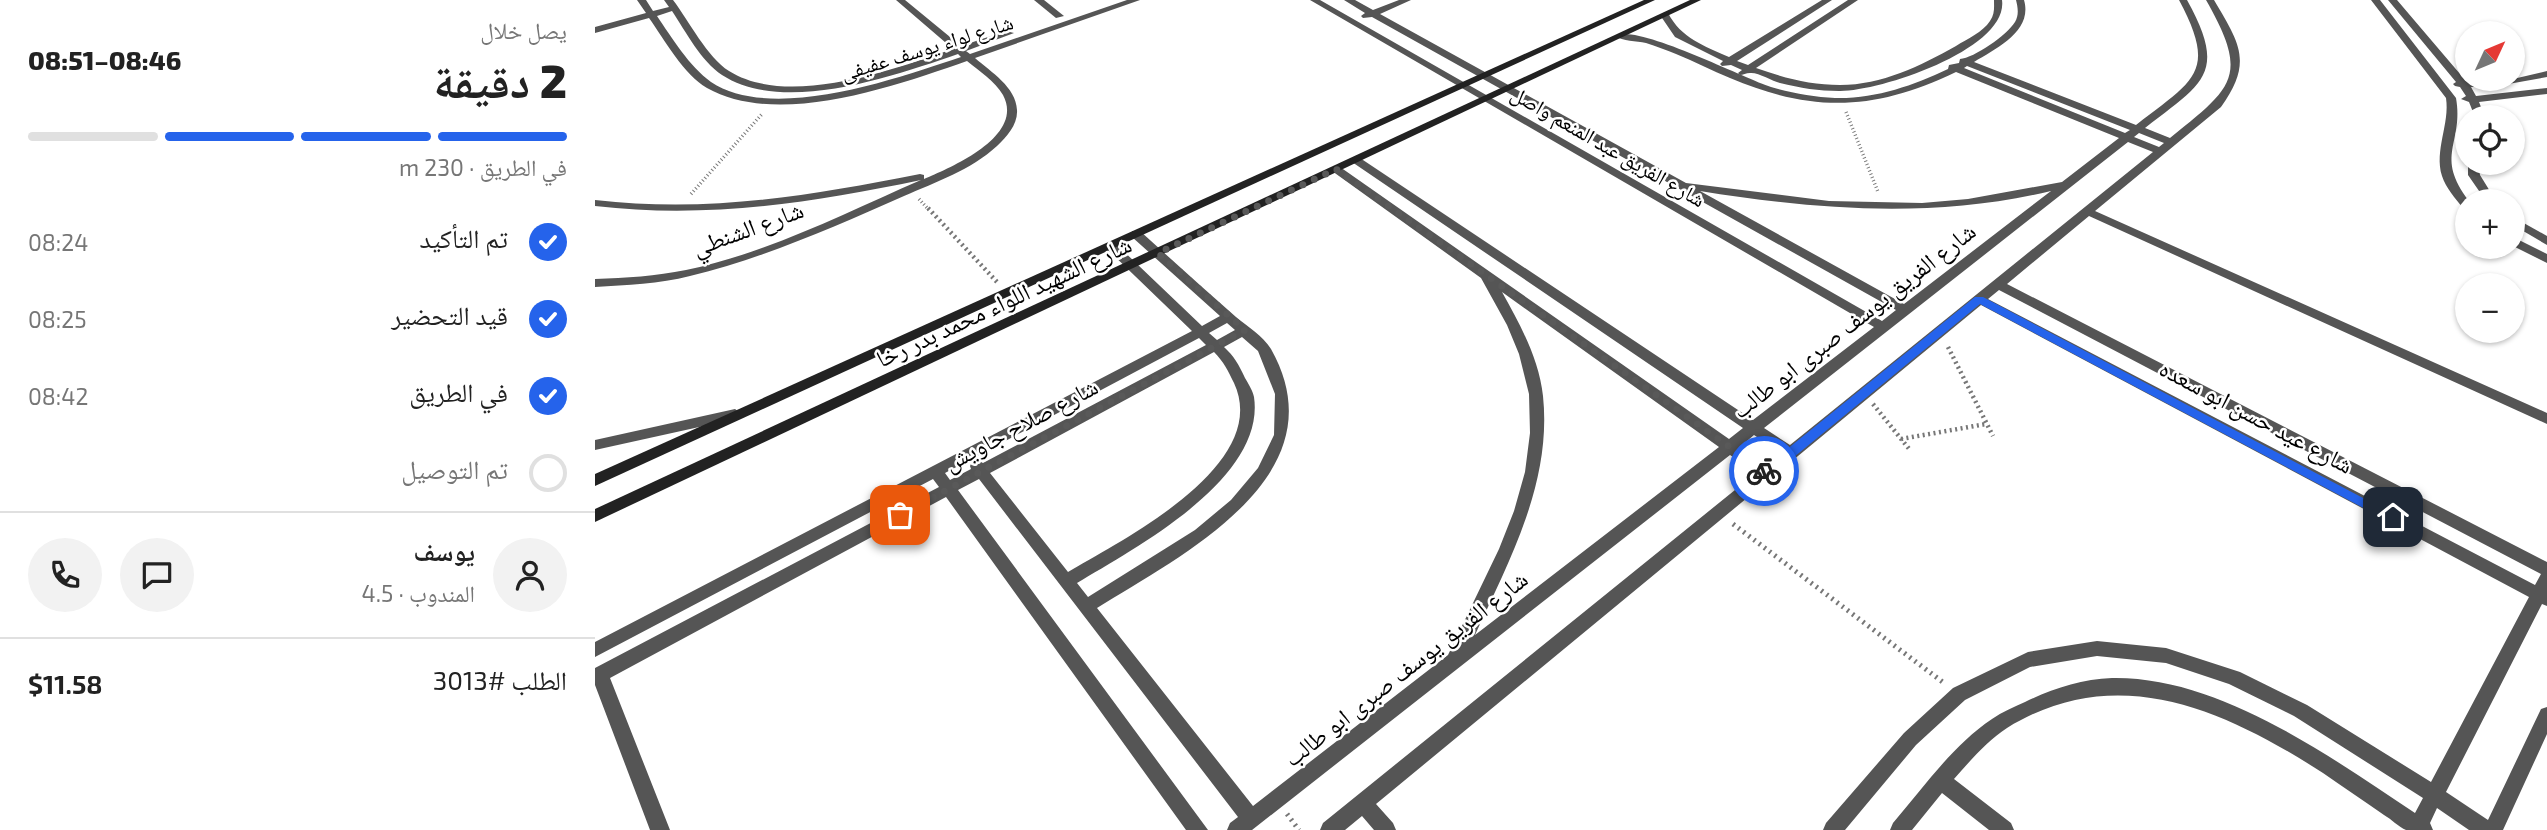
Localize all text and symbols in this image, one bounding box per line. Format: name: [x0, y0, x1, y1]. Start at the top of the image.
street label: شارع لواء يوسف عفيفى: [837, 8, 1017, 87]
text: يصل خلال: [480, 16, 567, 44]
north arrow: [2455, 21, 2525, 91]
map controls: [2455, 21, 2525, 343]
text: 08:46–08:51: [28, 44, 181, 75]
text: 2 دقيقة: [433, 52, 567, 107]
street label: شارع الفريق عبد المنعم واصل: [1506, 80, 1710, 214]
button: locate: [2455, 105, 2525, 175]
text: في الطريق · 230 m: [399, 153, 567, 181]
button: +: [2455, 189, 2525, 259]
street label: شارع الشنطي: [688, 194, 809, 267]
street label: شارع الفريق يوسف صبرى ابو طالب: [1725, 216, 1982, 426]
text: تم التأكيد: [419, 222, 508, 253]
icon: check: [529, 223, 567, 261]
text: 08:24: [28, 228, 88, 256]
street label: شارع الشهيد اللواء محمد بدر رخا: [871, 229, 1137, 374]
button: −: [2455, 273, 2525, 343]
text: قيد التحضير: [391, 299, 508, 330]
icon: check: [529, 300, 567, 338]
text: 08:25: [28, 305, 87, 333]
street label: شارع عيد حسن ابو سعده: [2154, 352, 2358, 481]
street label: شارع صلاح جاويش: [938, 371, 1103, 478]
text: في الطريق: [409, 376, 508, 407]
icon: check: [529, 377, 567, 415]
text: 08:42: [28, 382, 88, 410]
courier: [1729, 436, 1799, 506]
icon: bike: [1745, 452, 1783, 490]
text: تم التوصيل: [401, 453, 508, 484]
pin: [870, 485, 930, 545]
pin: [2363, 487, 2423, 547]
icon: bag: [881, 496, 919, 534]
icon: home: [2374, 498, 2412, 536]
text: يوسف: [414, 535, 475, 566]
button: phone: [28, 538, 102, 612]
button: chat: [120, 538, 194, 612]
button: person: [493, 538, 567, 612]
street label: شارع الفريق يوسف صبرى ابو طالب: [1277, 564, 1534, 774]
text: المندوب · 4.5: [362, 579, 475, 607]
text: الطلب #3013: [433, 664, 567, 695]
text: $11.58: [28, 668, 102, 699]

